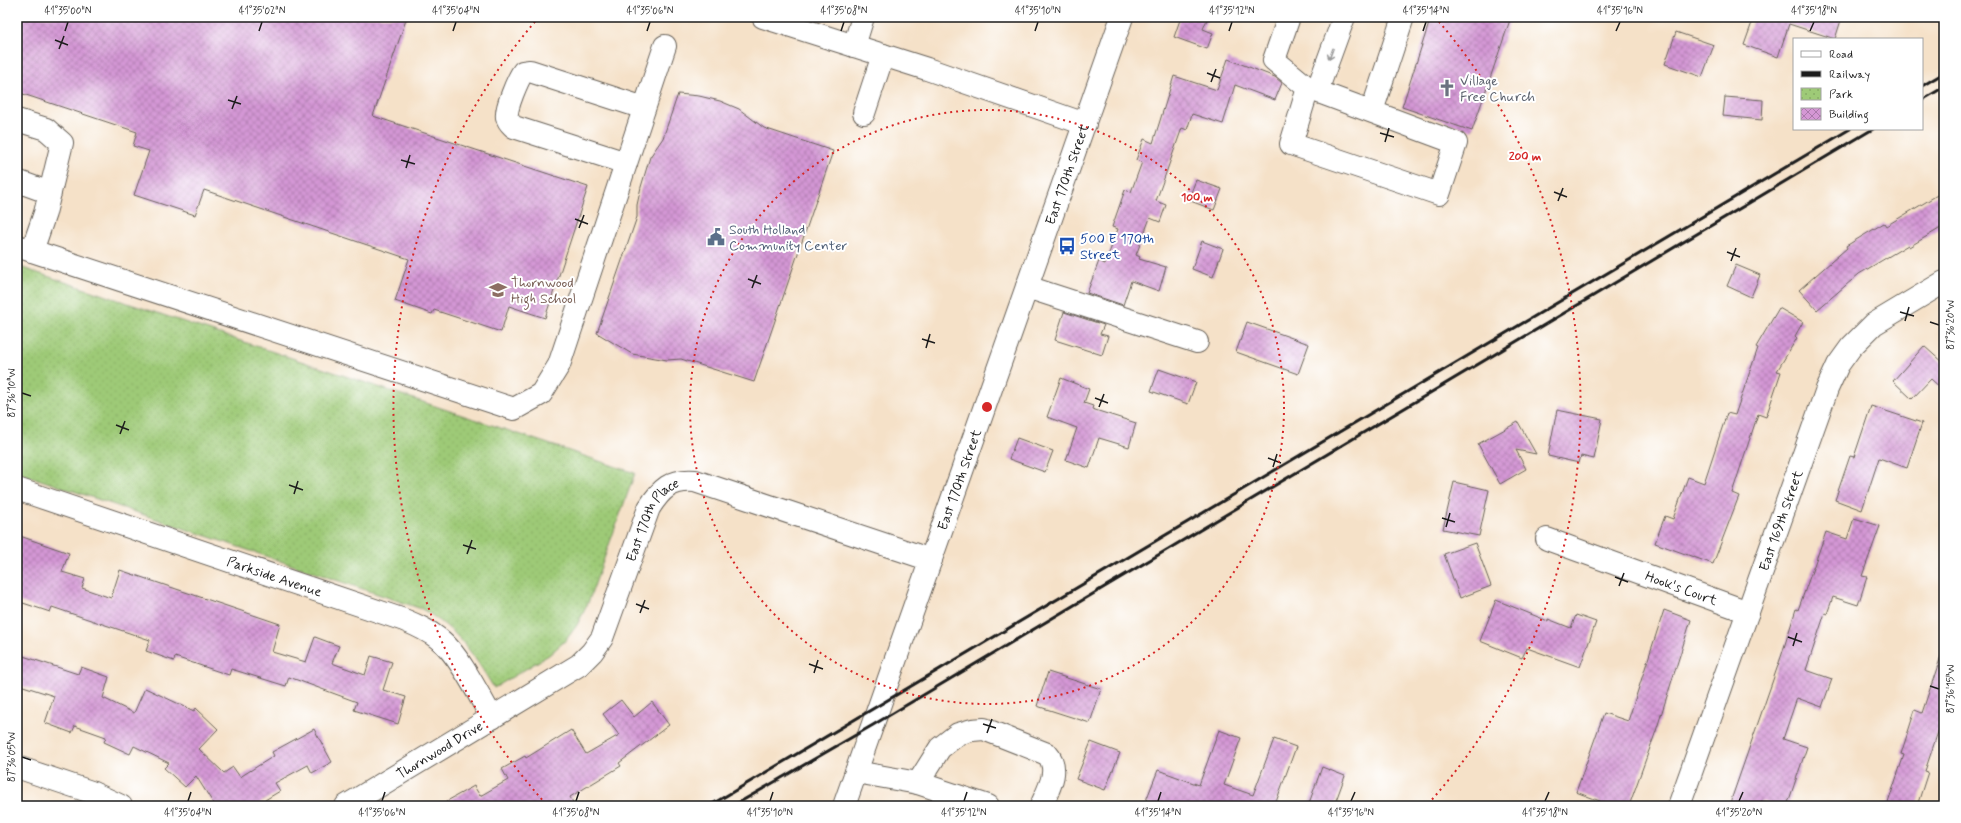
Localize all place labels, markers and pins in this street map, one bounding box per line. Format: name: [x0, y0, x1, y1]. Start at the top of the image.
place label: Village Free Church: [1460, 72, 1535, 106]
church icon: Village Free Church: [1437, 78, 1457, 98]
place label: South Holland Community Center: [729, 221, 848, 255]
public building icon: South Holland Community Center: [706, 227, 726, 247]
place label: 500 E 170th Street: [1080, 230, 1154, 264]
bus stop icon: 500 E 170th Street: [1057, 236, 1077, 256]
place label: Thornwood High School: [511, 274, 576, 310]
school or university icon: Thornwood High School: [488, 280, 508, 300]
centre of rings: [980, 400, 994, 414]

